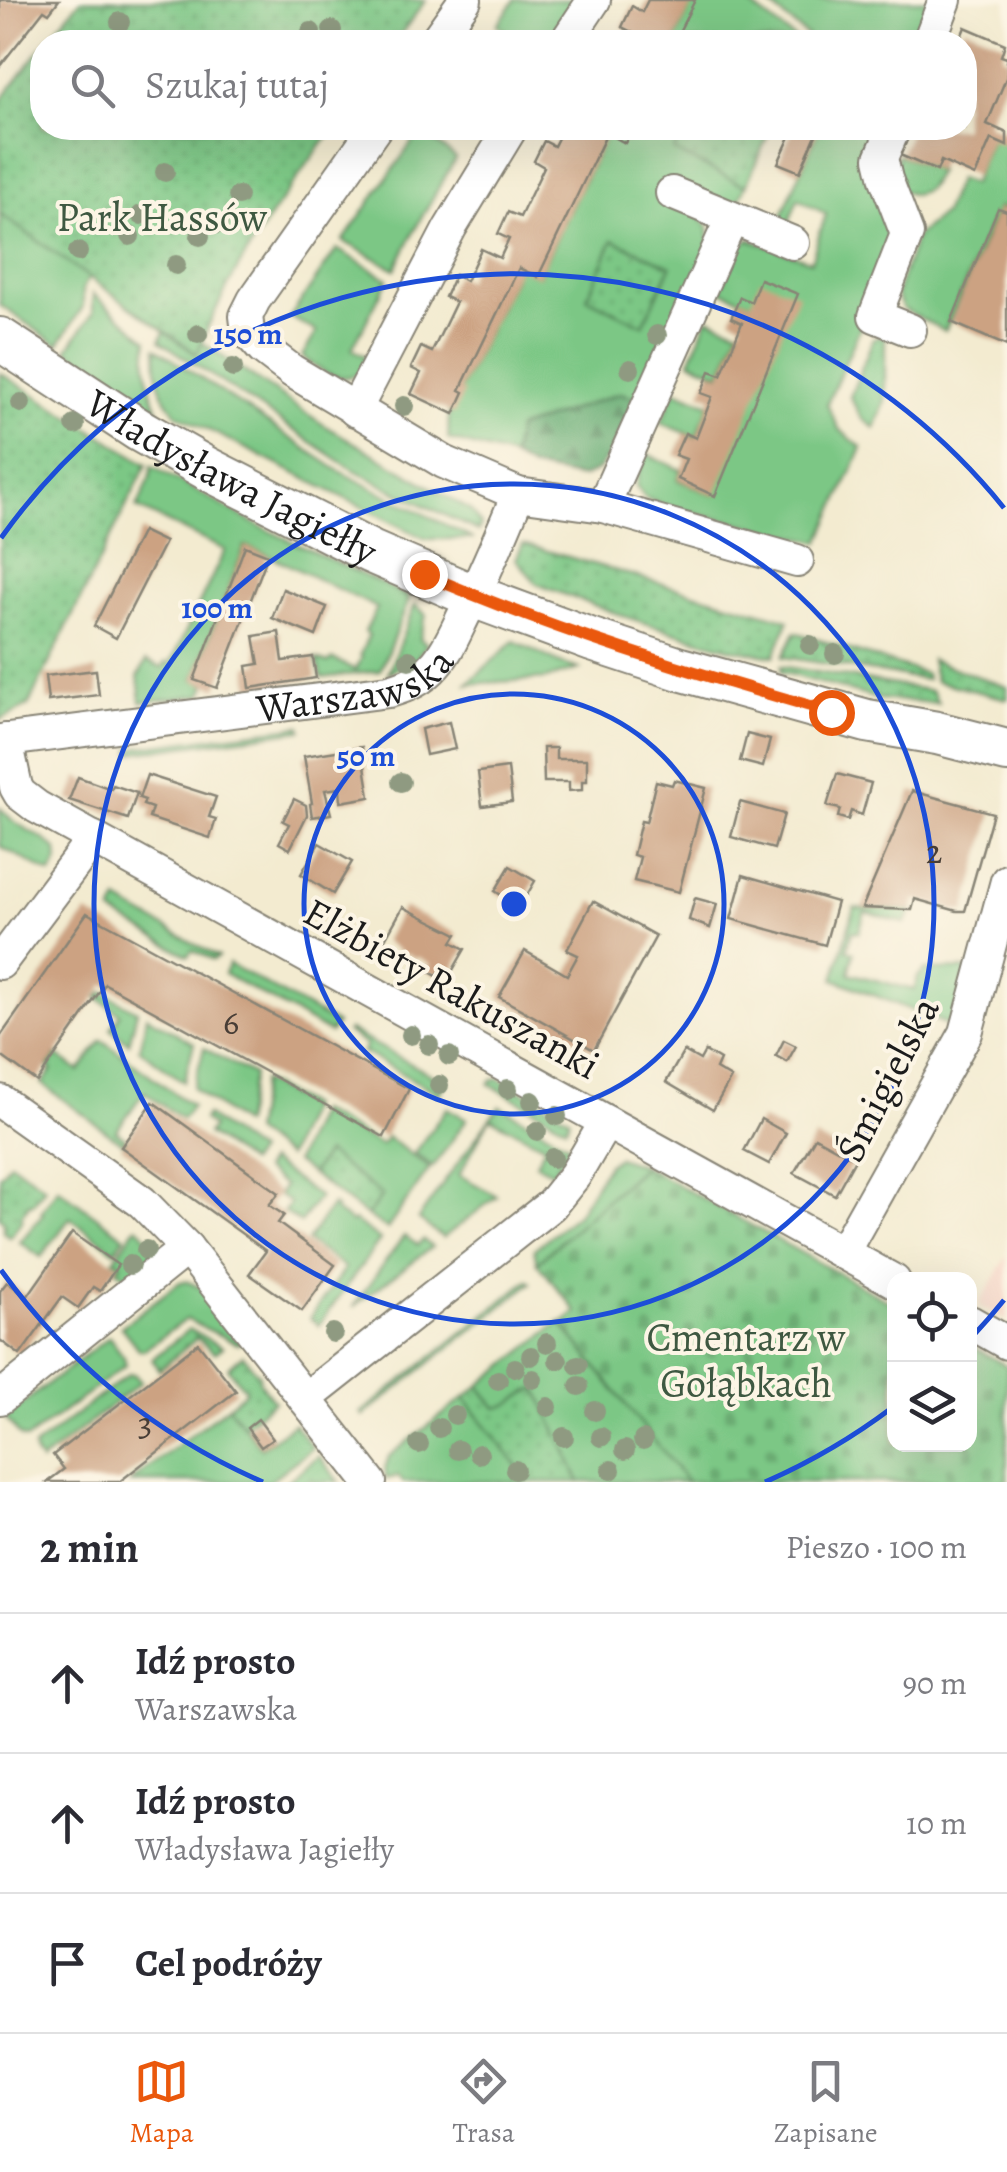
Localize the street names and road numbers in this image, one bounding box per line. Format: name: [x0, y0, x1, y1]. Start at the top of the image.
street label: Władysława Jagiełły: [74, 375, 387, 579]
street label: Warszawska: [252, 636, 467, 736]
street label: Elżbiety Rakuszanki: [294, 884, 610, 1093]
street label: Śmigielska: [822, 987, 953, 1171]

